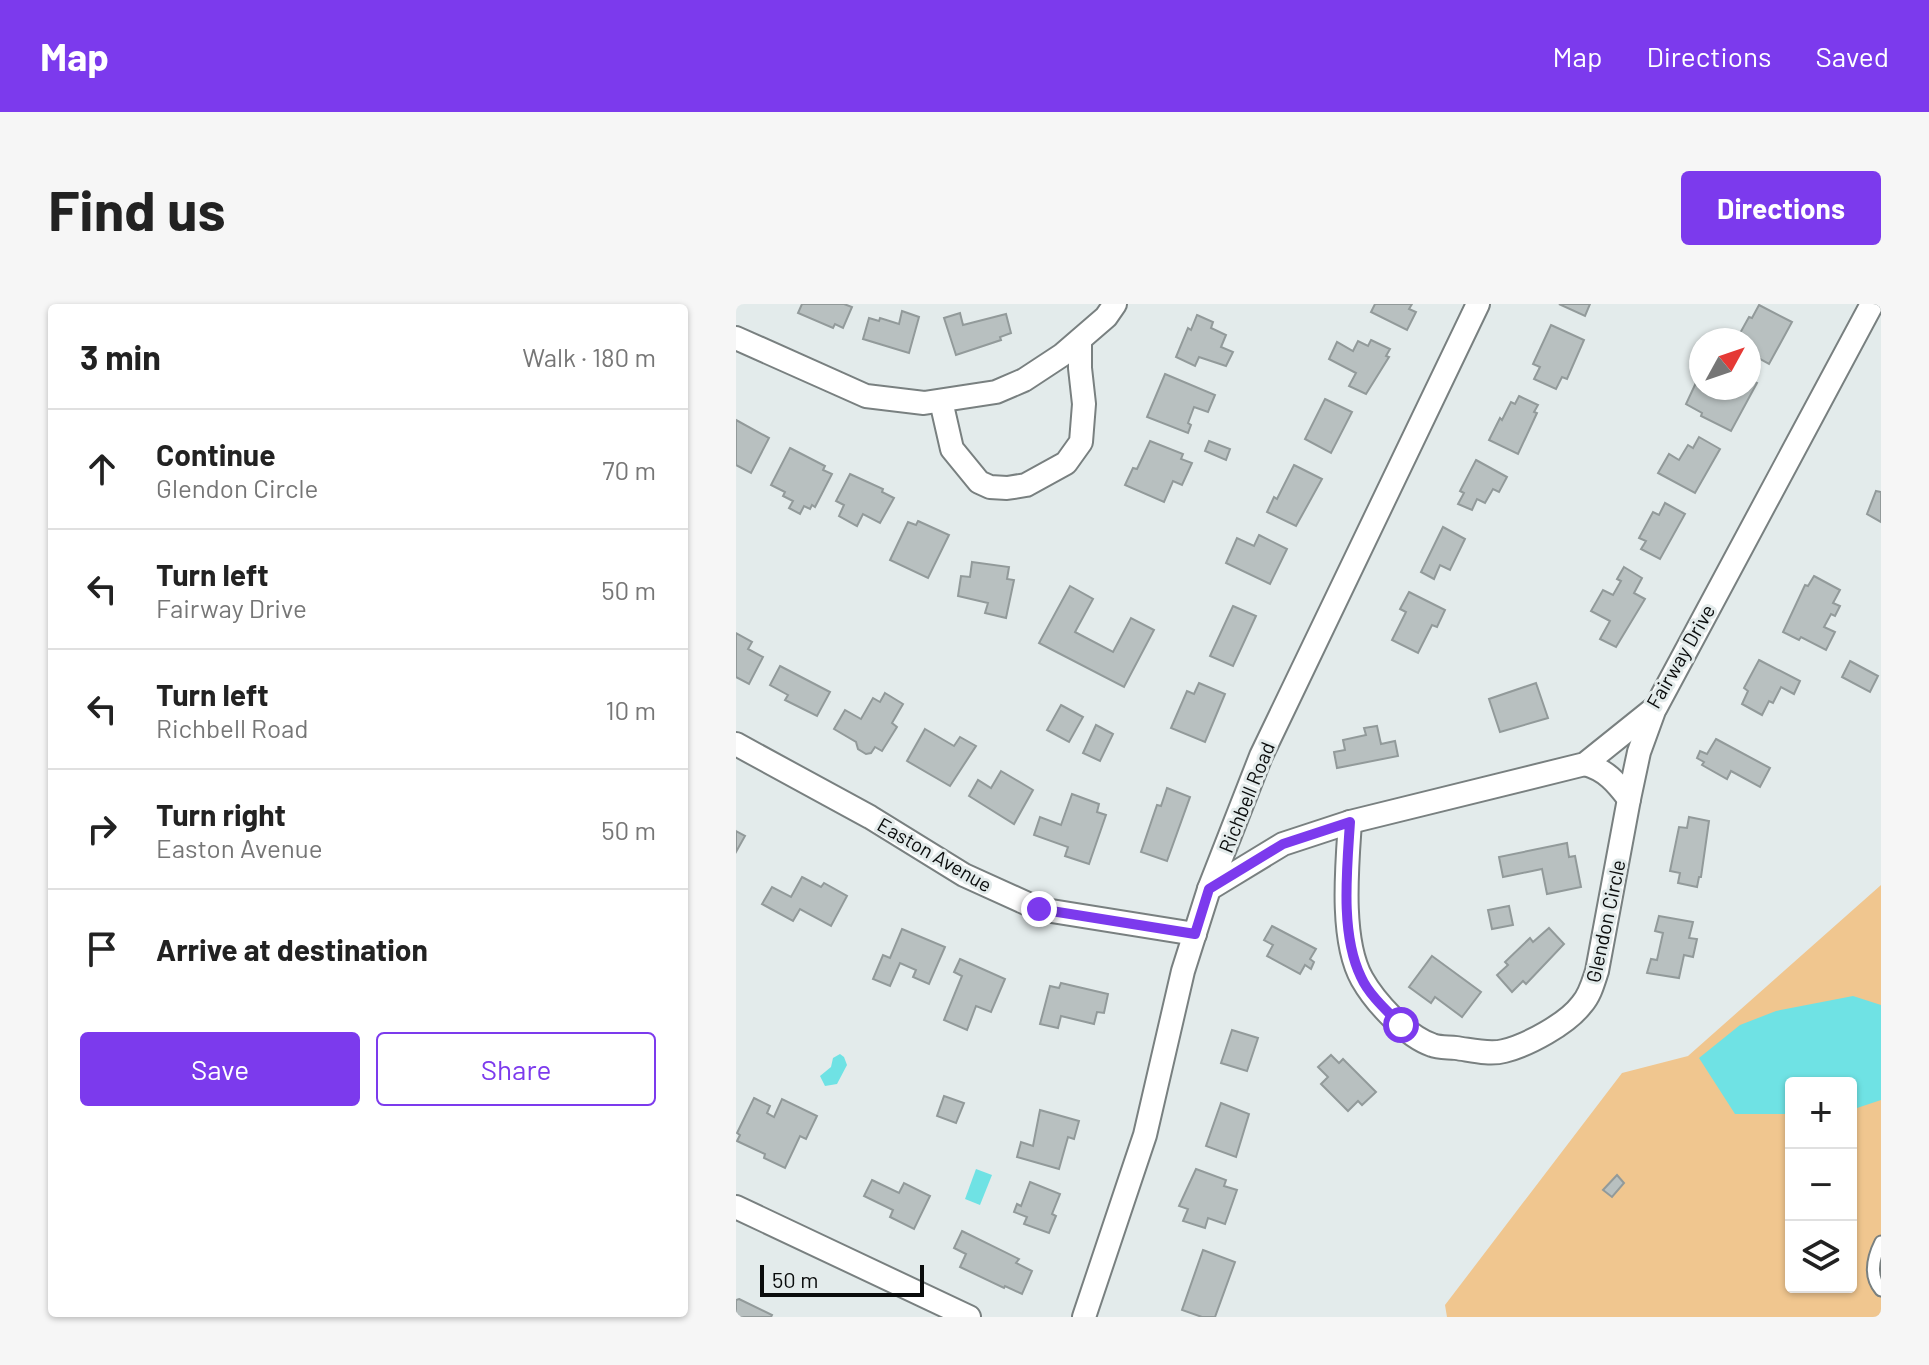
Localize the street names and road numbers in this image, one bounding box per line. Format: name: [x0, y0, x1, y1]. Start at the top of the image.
street label: Fairway Drive: [1641, 600, 1719, 712]
street label: Richbell Road: [1213, 738, 1279, 856]
street label: Easton Avenue: [874, 812, 996, 896]
street label: Glendon Circle: [1580, 857, 1630, 985]

